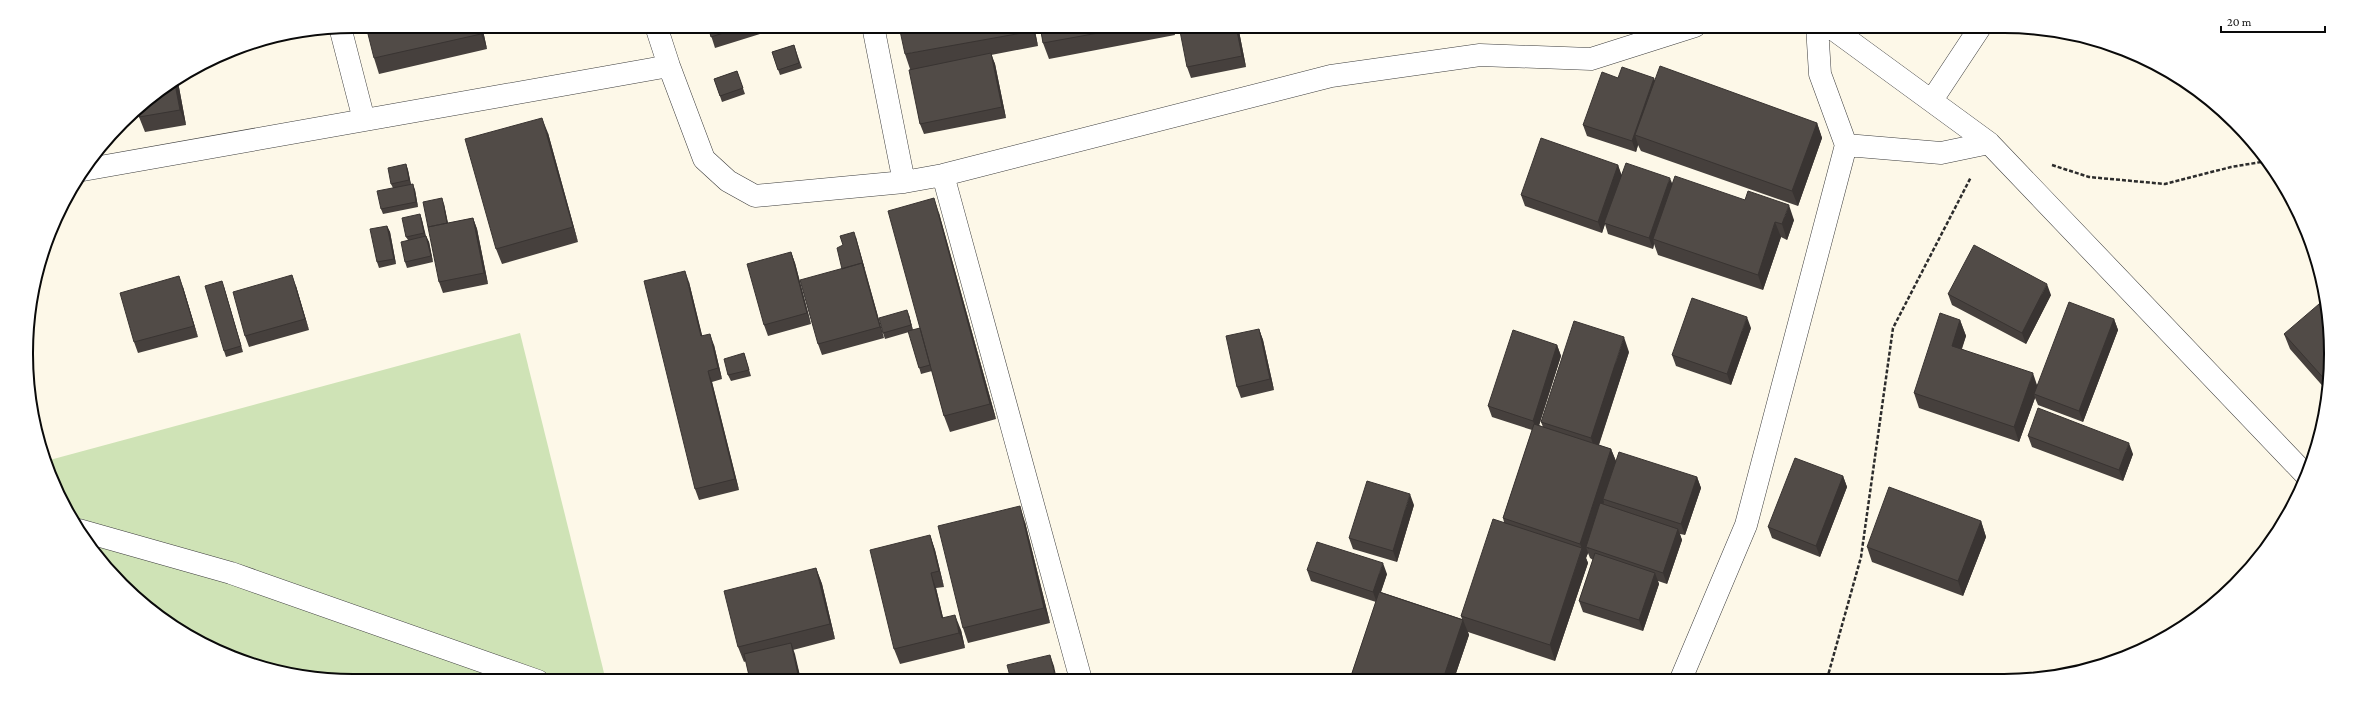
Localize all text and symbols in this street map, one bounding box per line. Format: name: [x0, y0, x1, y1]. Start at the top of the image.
scale bar: [2221, 8, 2325, 34]
text: 20 m: [2227, 15, 2252, 29]

